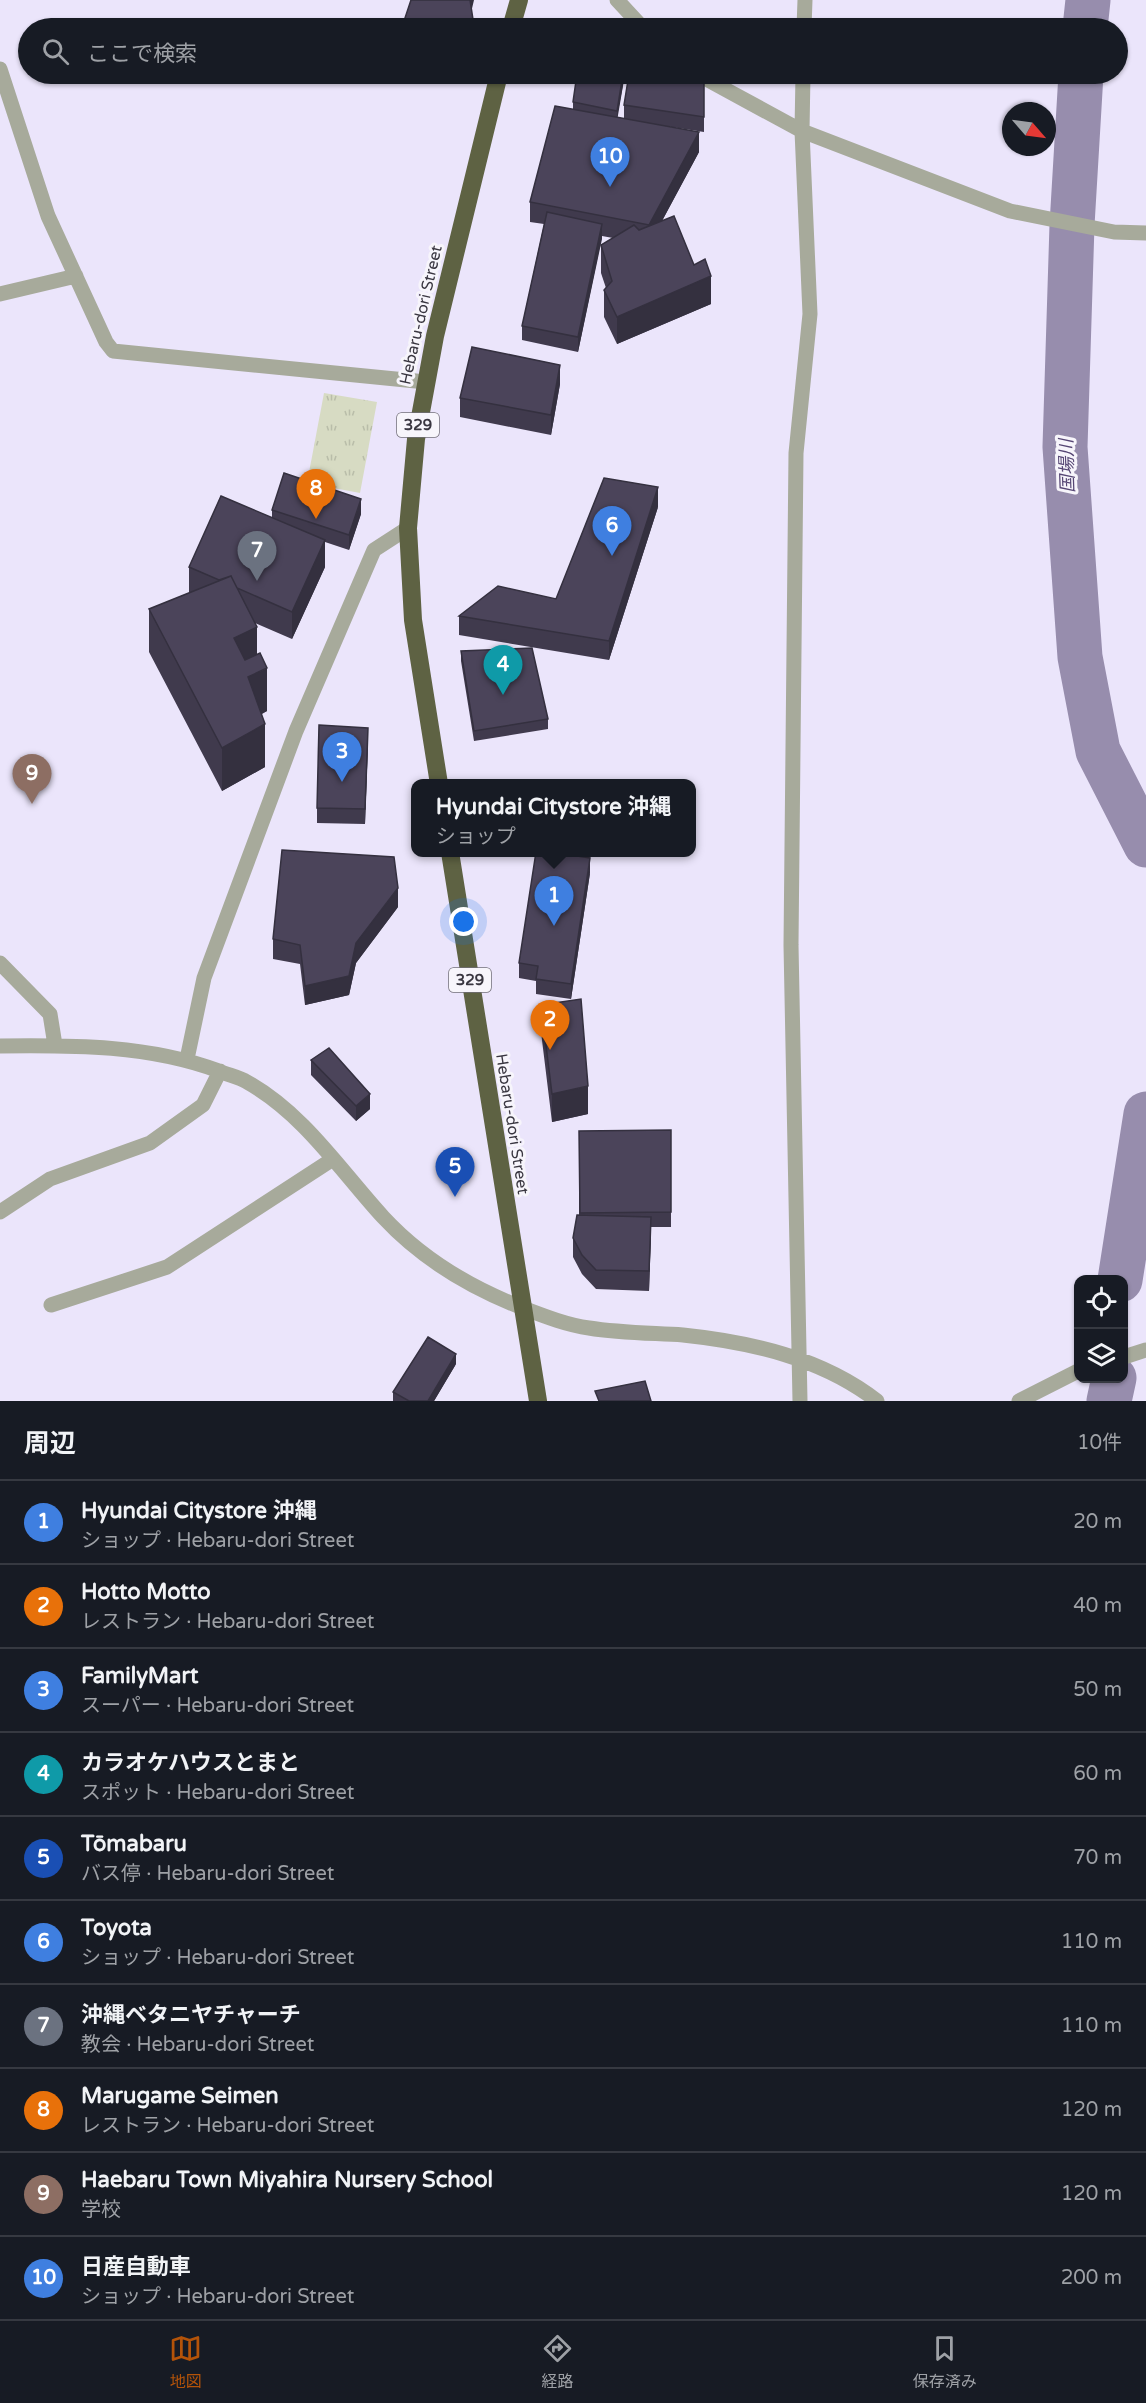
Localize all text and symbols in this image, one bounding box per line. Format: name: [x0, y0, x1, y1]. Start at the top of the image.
search box: [18, 18, 1128, 84]
icon: search: [39, 35, 72, 68]
text: ここで検索: [87, 41, 197, 67]
north arrow: [1002, 102, 1056, 156]
pin: 10: [590, 138, 630, 187]
street label: Hebaru-dori Street: [395, 243, 447, 387]
road number: 329: [397, 413, 439, 437]
water label: 国場川: [1055, 437, 1079, 493]
pin: 8: [296, 470, 336, 519]
pin: 6: [592, 506, 632, 556]
pin: 7: [238, 532, 276, 581]
pin: 4: [484, 646, 522, 695]
pin: 3: [322, 732, 362, 782]
pin: 9: [12, 754, 51, 804]
popup: [411, 779, 696, 857]
text: Hyundai Citystore 沖縄: [436, 794, 671, 820]
text: ショップ: [436, 825, 516, 849]
pin: 1: [534, 876, 574, 926]
your location: [449, 907, 478, 936]
road number: 329: [449, 968, 491, 992]
pin: 2: [530, 1000, 570, 1050]
street label: Hebaru-dori Street: [491, 1052, 533, 1196]
pin: 5: [436, 1148, 474, 1197]
map controls: [1074, 1275, 1128, 1383]
button: locate: [1074, 1275, 1128, 1329]
button: layers: [1074, 1329, 1128, 1383]
text: 周辺: [24, 1428, 76, 1459]
text: 10件: [1077, 1431, 1122, 1455]
text: Hyundai Citystore 沖縄: [81, 1498, 317, 1524]
text: 1: [37, 1510, 50, 1534]
text: 20 m: [1073, 1510, 1122, 1534]
text: ショップ · Hebaru-dori Street: [81, 1529, 354, 1553]
text: Hotto Motto: [81, 1579, 211, 1605]
text: 2: [37, 1594, 50, 1618]
text: 40 m: [1073, 1594, 1122, 1618]
text: レストラン · Hebaru-dori Street: [81, 1610, 374, 1634]
text: FamilyMart: [81, 1663, 198, 1689]
text: 3: [37, 1678, 50, 1702]
text: 50 m: [1073, 1678, 1122, 1702]
text: スーパー · Hebaru-dori Street: [81, 1694, 354, 1718]
text: カラオケハウスとまと: [81, 1750, 300, 1776]
text: 4: [37, 1762, 50, 1786]
text: 60 m: [1073, 1762, 1122, 1786]
text: スポット · Hebaru-dori Street: [81, 1781, 354, 1805]
text: Tōmabaru: [81, 1831, 187, 1857]
text: 5: [37, 1846, 50, 1870]
text: 70 m: [1073, 1846, 1122, 1870]
text: バス停 · Hebaru-dori Street: [81, 1862, 334, 1886]
text: Toyota: [81, 1915, 152, 1941]
text: 6: [37, 1930, 50, 1954]
text: 110 m: [1061, 1930, 1122, 1954]
text: ショップ · Hebaru-dori Street: [81, 1946, 354, 1970]
text: 沖縄ベタニヤチャーチ: [81, 2002, 301, 2028]
text: 7: [37, 2014, 50, 2038]
text: 110 m: [1061, 2014, 1122, 2038]
text: 教会 · Hebaru-dori Street: [81, 2033, 314, 2057]
text: Marugame Seimen: [81, 2083, 279, 2109]
text: 8: [37, 2098, 50, 2122]
text: 120 m: [1061, 2098, 1122, 2122]
text: レストラン · Hebaru-dori Street: [81, 2114, 374, 2138]
text: Haebaru Town Miyahira Nursery School: [81, 2167, 493, 2193]
text: 9: [37, 2182, 50, 2206]
text: 120 m: [1061, 2182, 1122, 2206]
text: 学校: [81, 2198, 121, 2222]
text: 日産自動車: [81, 2254, 191, 2280]
text: 10: [31, 2266, 56, 2290]
text: 200 m: [1061, 2266, 1122, 2290]
text: ショップ · Hebaru-dori Street: [81, 2285, 354, 2309]
tab: 地図: [169, 2332, 202, 2392]
tab: 経路: [541, 2332, 574, 2392]
tab: 保存済み: [913, 2332, 977, 2392]

